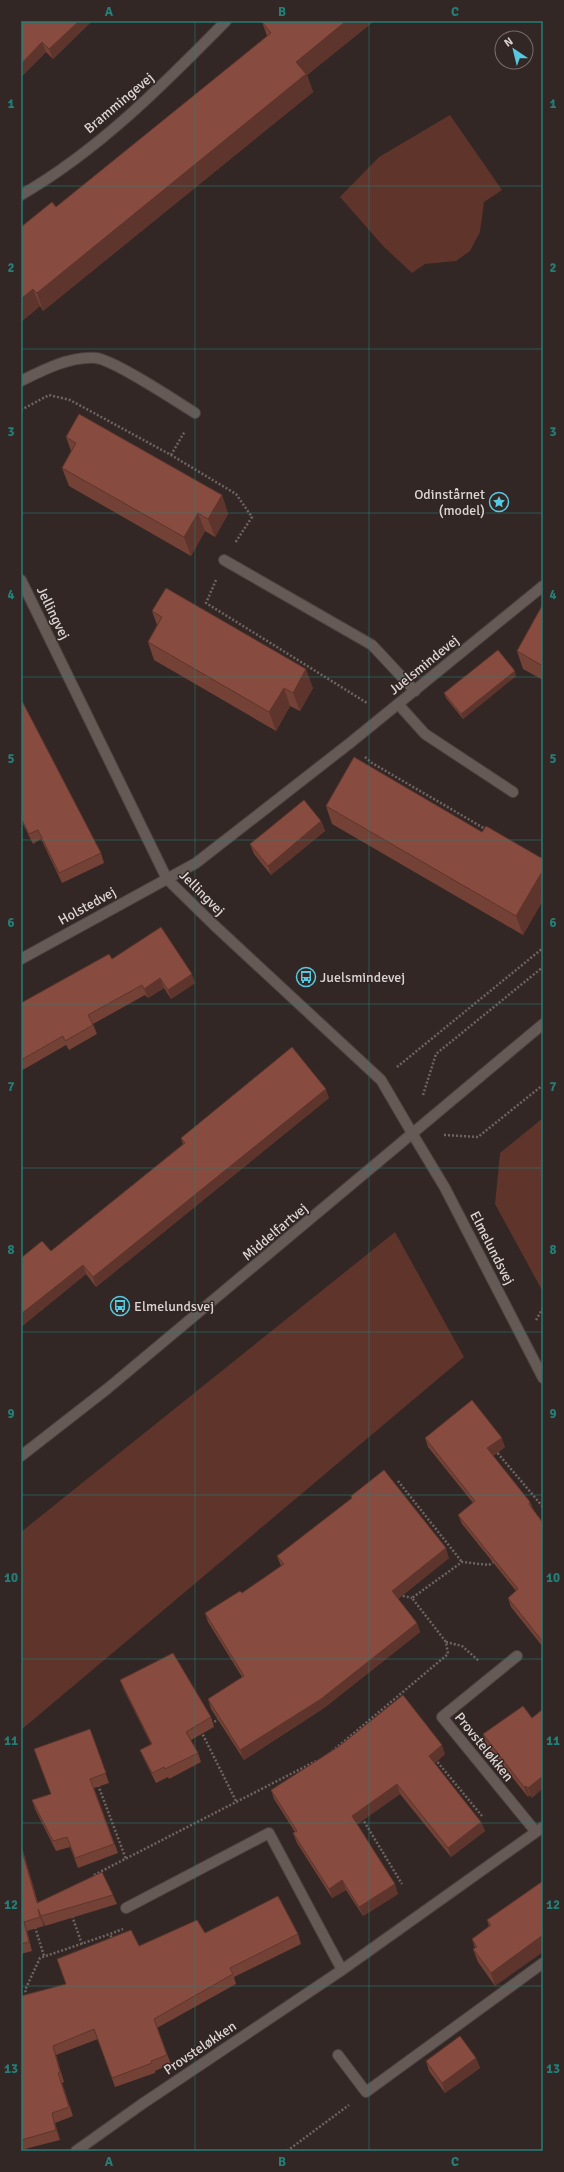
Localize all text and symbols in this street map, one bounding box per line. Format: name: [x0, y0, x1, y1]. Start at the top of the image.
text: A: [105, 4, 114, 20]
text: B: [278, 4, 286, 20]
text: C: [451, 4, 459, 20]
north arrow: [494, 30, 534, 70]
text: N: [502, 35, 515, 50]
street label: Brammingevej: [81, 69, 157, 137]
text: 1: [7, 96, 15, 112]
text: 1: [549, 96, 557, 112]
text: 2: [7, 260, 15, 276]
text: 2: [549, 260, 557, 276]
text: 3: [7, 424, 15, 440]
text: 3: [549, 424, 557, 440]
place label: Odinstårnet (model): [414, 486, 485, 519]
place icon: Odinstårnet (model): [488, 491, 510, 513]
street label: Jellingvej: [33, 584, 73, 642]
text: 4: [7, 587, 15, 603]
text: 4: [549, 587, 557, 603]
street label: Juelsmindevej: [386, 632, 462, 698]
text: 5: [7, 751, 15, 767]
text: 5: [549, 751, 557, 767]
street label: Jellingvej: [176, 867, 228, 919]
street label: Holstedvej: [55, 883, 119, 929]
text: 6: [7, 915, 15, 931]
text: 6: [549, 915, 557, 931]
bus stop icon: Juelsmindevej: [295, 966, 317, 988]
place label: Juelsmindevej: [320, 969, 405, 986]
text: 7: [7, 1079, 15, 1095]
text: 7: [549, 1079, 557, 1095]
street label: Middelfartvej: [239, 1200, 311, 1264]
street label: Elmelundsvej: [466, 1208, 518, 1288]
text: 8: [7, 1242, 15, 1258]
text: 8: [549, 1242, 557, 1258]
bus stop icon: Elmelundsvej: [109, 1295, 131, 1317]
place label: Elmelundsvej: [134, 1298, 214, 1315]
text: 9: [7, 1406, 15, 1422]
text: 9: [549, 1406, 557, 1422]
text: 10: [4, 1570, 18, 1586]
text: 10: [546, 1570, 560, 1586]
street label: Provsteløkken: [451, 1709, 517, 1785]
text: 11: [4, 1733, 18, 1749]
text: 11: [546, 1733, 560, 1749]
text: 12: [4, 1897, 18, 1913]
text: 12: [546, 1897, 560, 1913]
street label: Provsteløkken: [160, 2018, 240, 2078]
text: 13: [4, 2061, 18, 2077]
text: 13: [546, 2061, 560, 2077]
text: A: [105, 2154, 114, 2170]
text: B: [278, 2154, 286, 2170]
text: C: [451, 2154, 459, 2170]

